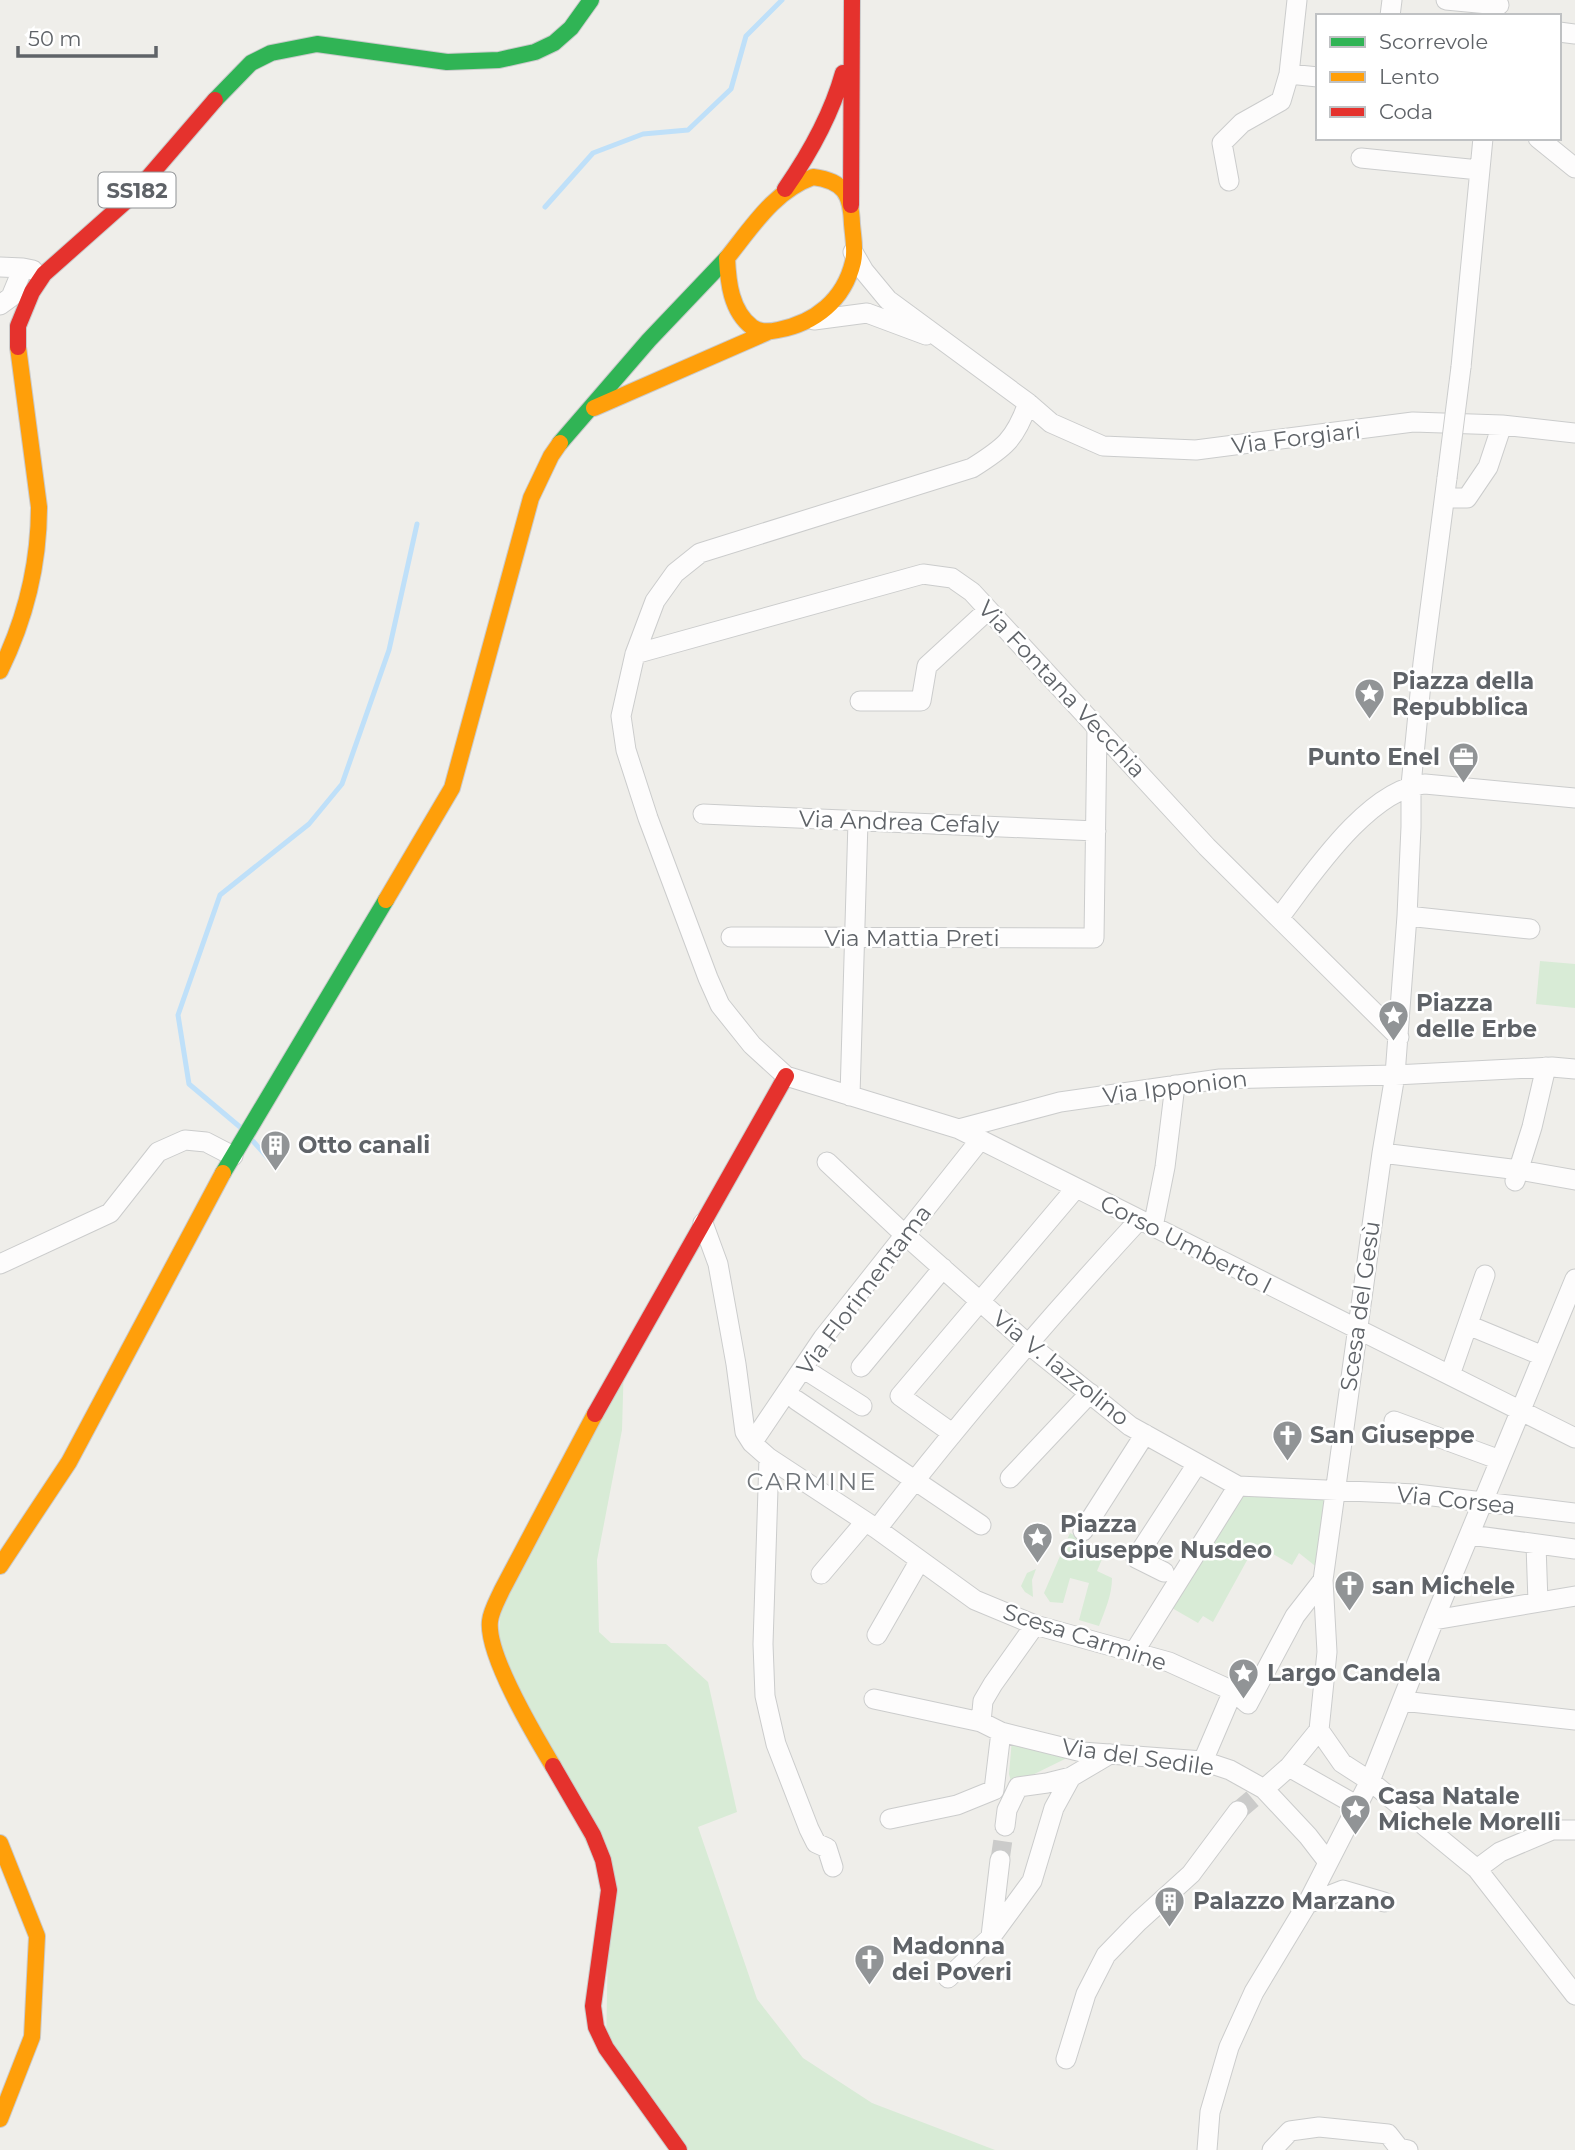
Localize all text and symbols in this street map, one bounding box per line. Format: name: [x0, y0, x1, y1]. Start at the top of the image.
scale bar: [18, 14, 156, 58]
legend: [1316, 14, 1561, 140]
text: 50 m: [28, 26, 82, 51]
text: Scorrevole: [1379, 29, 1488, 54]
text: Lento: [1379, 64, 1439, 89]
text: Coda: [1379, 99, 1433, 124]
road number: SS182: [99, 172, 176, 208]
street label: Via Forgiari: [1230, 416, 1362, 460]
street label: Via Fontana Vecchia: [972, 594, 1152, 784]
place label: Piazza della Repubblica: [1392, 667, 1534, 721]
place icon: Piazza della Repubblica: [1352, 677, 1386, 721]
office icon: Punto Enel: [1446, 740, 1480, 784]
place label: Punto Enel: [1307, 743, 1440, 771]
street label: Via Andrea Cefaly: [798, 805, 1000, 840]
street label: Via Mattia Preti: [824, 924, 1000, 952]
place label: Piazza delle Erbe: [1416, 989, 1537, 1043]
place icon: Piazza delle Erbe: [1376, 999, 1410, 1043]
street label: Via Ipponion: [1101, 1064, 1249, 1110]
building icon: Otto canali: [258, 1128, 292, 1172]
place label: Otto canali: [298, 1131, 430, 1159]
street label: Corso Umberto I: [1095, 1189, 1277, 1299]
street label: Via Florimentama: [791, 1199, 937, 1381]
street label: Scesa del Gesù: [1334, 1219, 1386, 1393]
street label: Via V. Iazzolino: [987, 1304, 1135, 1432]
church icon: San Giuseppe: [1270, 1418, 1304, 1462]
place label: San Giuseppe: [1310, 1421, 1475, 1449]
district label: CARMINE: [747, 1467, 877, 1496]
street label: Via Corsea: [1395, 1480, 1517, 1520]
place label: Piazza Giuseppe Nusdeo: [1060, 1510, 1272, 1564]
place icon: Piazza Giuseppe Nusdeo: [1020, 1520, 1054, 1564]
church icon: san Michele: [1332, 1569, 1366, 1613]
place label: san Michele: [1372, 1572, 1515, 1600]
street label: Scesa Carmine: [1000, 1597, 1170, 1677]
place icon: Largo Candela: [1227, 1656, 1261, 1700]
place label: Largo Candela: [1267, 1659, 1441, 1687]
street label: Via del Sedile: [1060, 1732, 1216, 1782]
place label: Casa Natale Michele Morelli: [1378, 1782, 1561, 1836]
place icon: Casa Natale Michele Morelli: [1338, 1792, 1372, 1836]
building icon: Palazzo Marzano: [1153, 1884, 1187, 1928]
place label: Palazzo Marzano: [1193, 1887, 1395, 1915]
place label: Madonna dei Poveri: [892, 1932, 1012, 1986]
church icon: Madonna dei Poveri: [852, 1942, 886, 1986]

